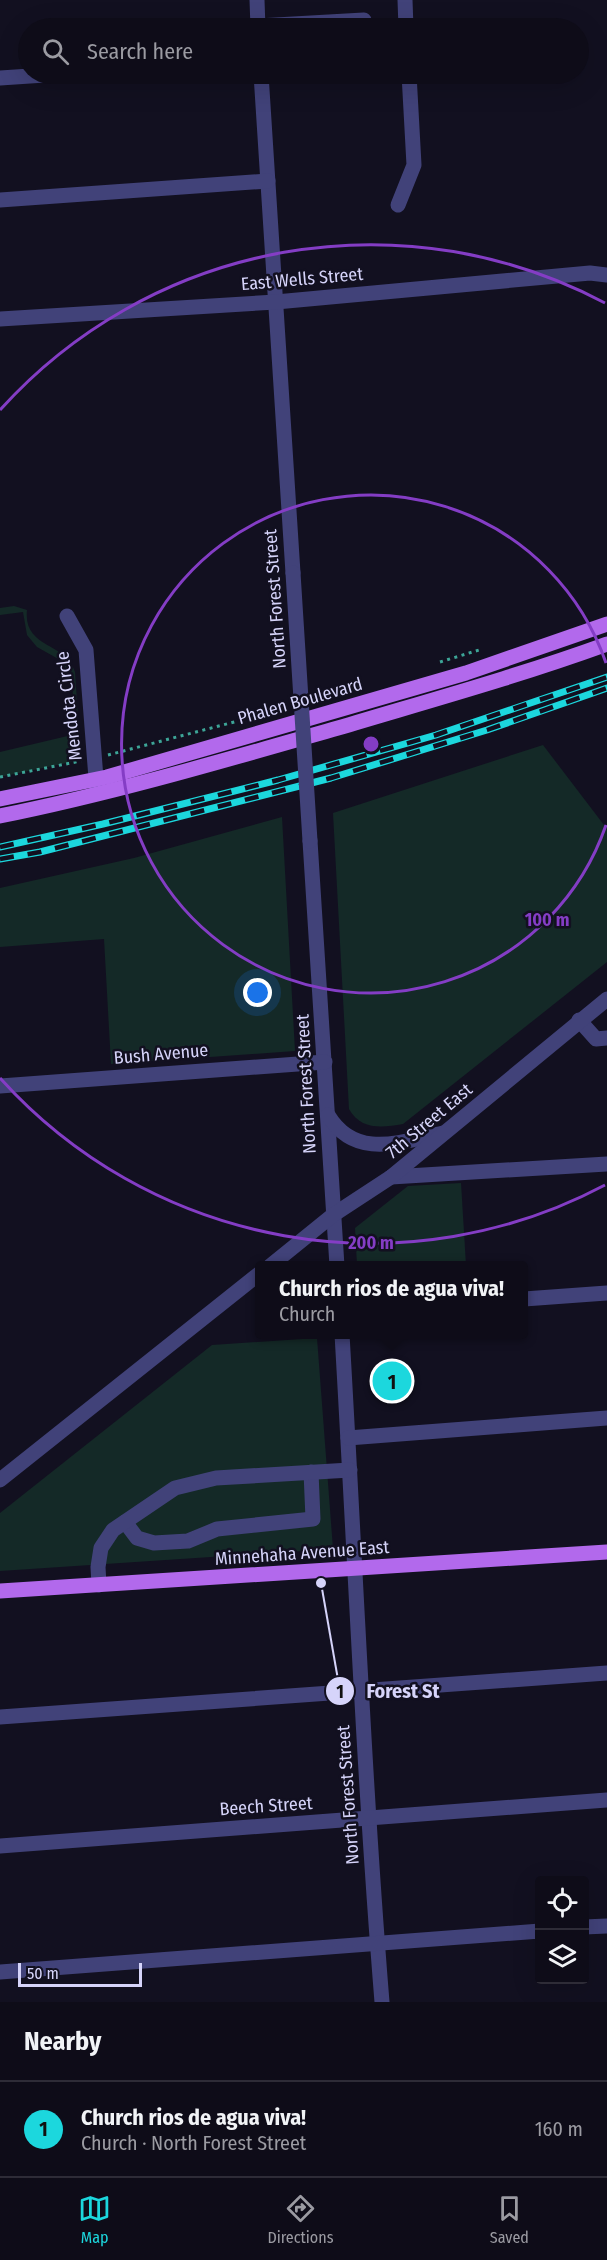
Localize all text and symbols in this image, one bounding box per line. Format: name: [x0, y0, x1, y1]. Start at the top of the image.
search box: [18, 18, 589, 84]
icon: search: [39, 35, 72, 68]
text: Search here: [87, 38, 193, 65]
street label: East Wells Street: [240, 263, 364, 295]
street label: North Forest Street: [259, 528, 291, 669]
street label: Mendota Circle: [51, 650, 87, 762]
street label: Phalen Boulevard: [235, 673, 365, 729]
centre of rings: [361, 734, 381, 754]
text: 100 m: [525, 909, 569, 931]
your location: [243, 978, 272, 1007]
street label: North Forest Street: [291, 1014, 321, 1154]
street label: Bush Avenue: [113, 1039, 209, 1069]
street label: 7th Street East: [381, 1078, 477, 1163]
text: 200 m: [347, 1232, 394, 1254]
popup: [255, 1261, 528, 1339]
text: Church rios de agua viva!: [279, 1275, 504, 1302]
text: Church: [279, 1302, 335, 1326]
pin: 1: [372, 1358, 412, 1404]
street label: Minnehaha Avenue East: [214, 1536, 390, 1570]
callout: Forest St: [325, 1672, 452, 1710]
text: Forest St: [366, 1679, 440, 1703]
text: 1: [336, 1681, 344, 1703]
street label: North Forest Street: [332, 1724, 364, 1865]
street label: Beech Street: [219, 1792, 313, 1820]
map controls: [535, 1876, 589, 1984]
button: locate: [535, 1876, 589, 1930]
button: layers: [535, 1930, 589, 1984]
scale bar: [18, 1960, 142, 1988]
text: 50 m: [27, 1964, 59, 1983]
text: Nearby: [24, 2026, 101, 2057]
text: Church rios de agua viva!: [81, 2104, 306, 2131]
text: 1: [39, 2117, 48, 2141]
text: 160 m: [535, 2117, 583, 2141]
text: Church · North Forest Street: [81, 2131, 306, 2155]
tab: Map: [78, 2192, 111, 2247]
tab: Directions: [267, 2192, 334, 2247]
tab: Saved: [490, 2192, 529, 2247]

